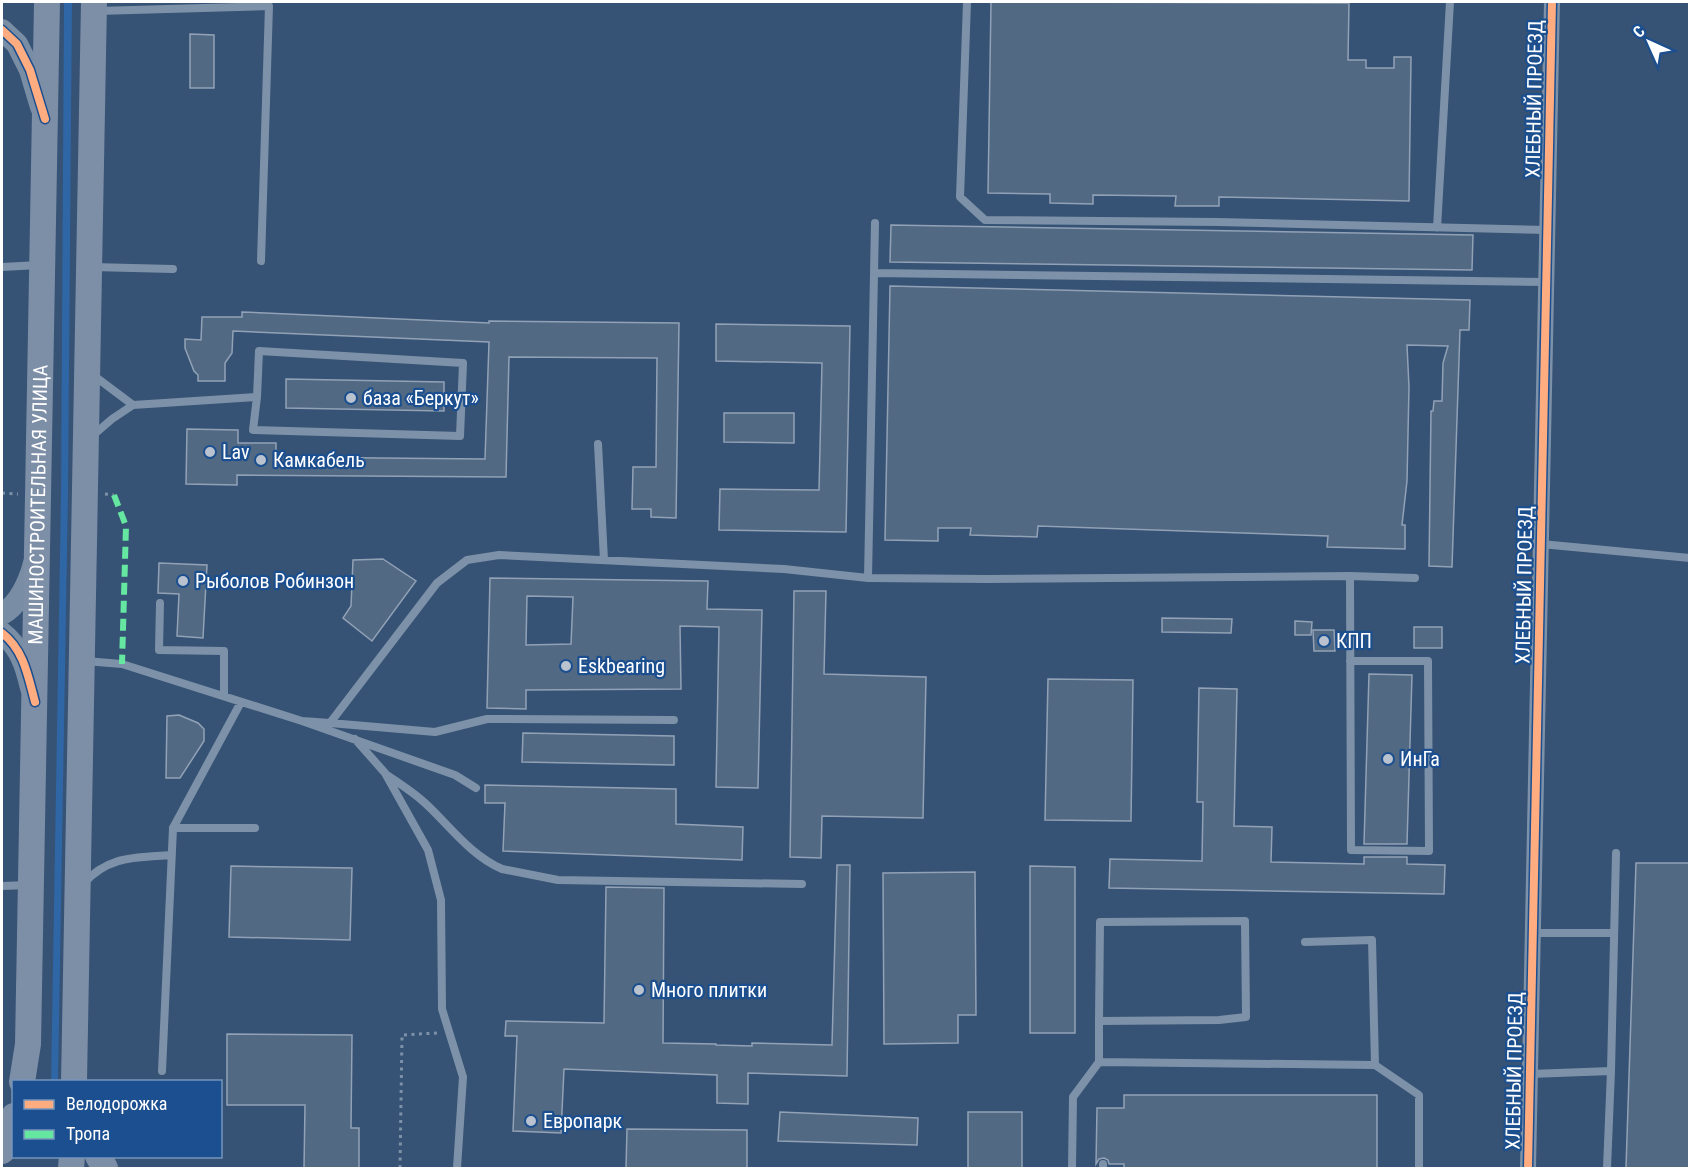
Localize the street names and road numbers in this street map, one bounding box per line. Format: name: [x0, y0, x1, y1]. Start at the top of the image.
street label: ХЛЕБНЫЙ ПРОЕЗД: [1521, 20, 1547, 178]
street label: МАШИНОСТРОИТЕЛЬНАЯ УЛИЦА: [23, 364, 52, 645]
street label: ХЛЕБНЫЙ ПРОЕЗД: [1511, 506, 1537, 664]
street label: ХЛЕБНЫЙ ПРОЕЗД: [1501, 992, 1527, 1150]

